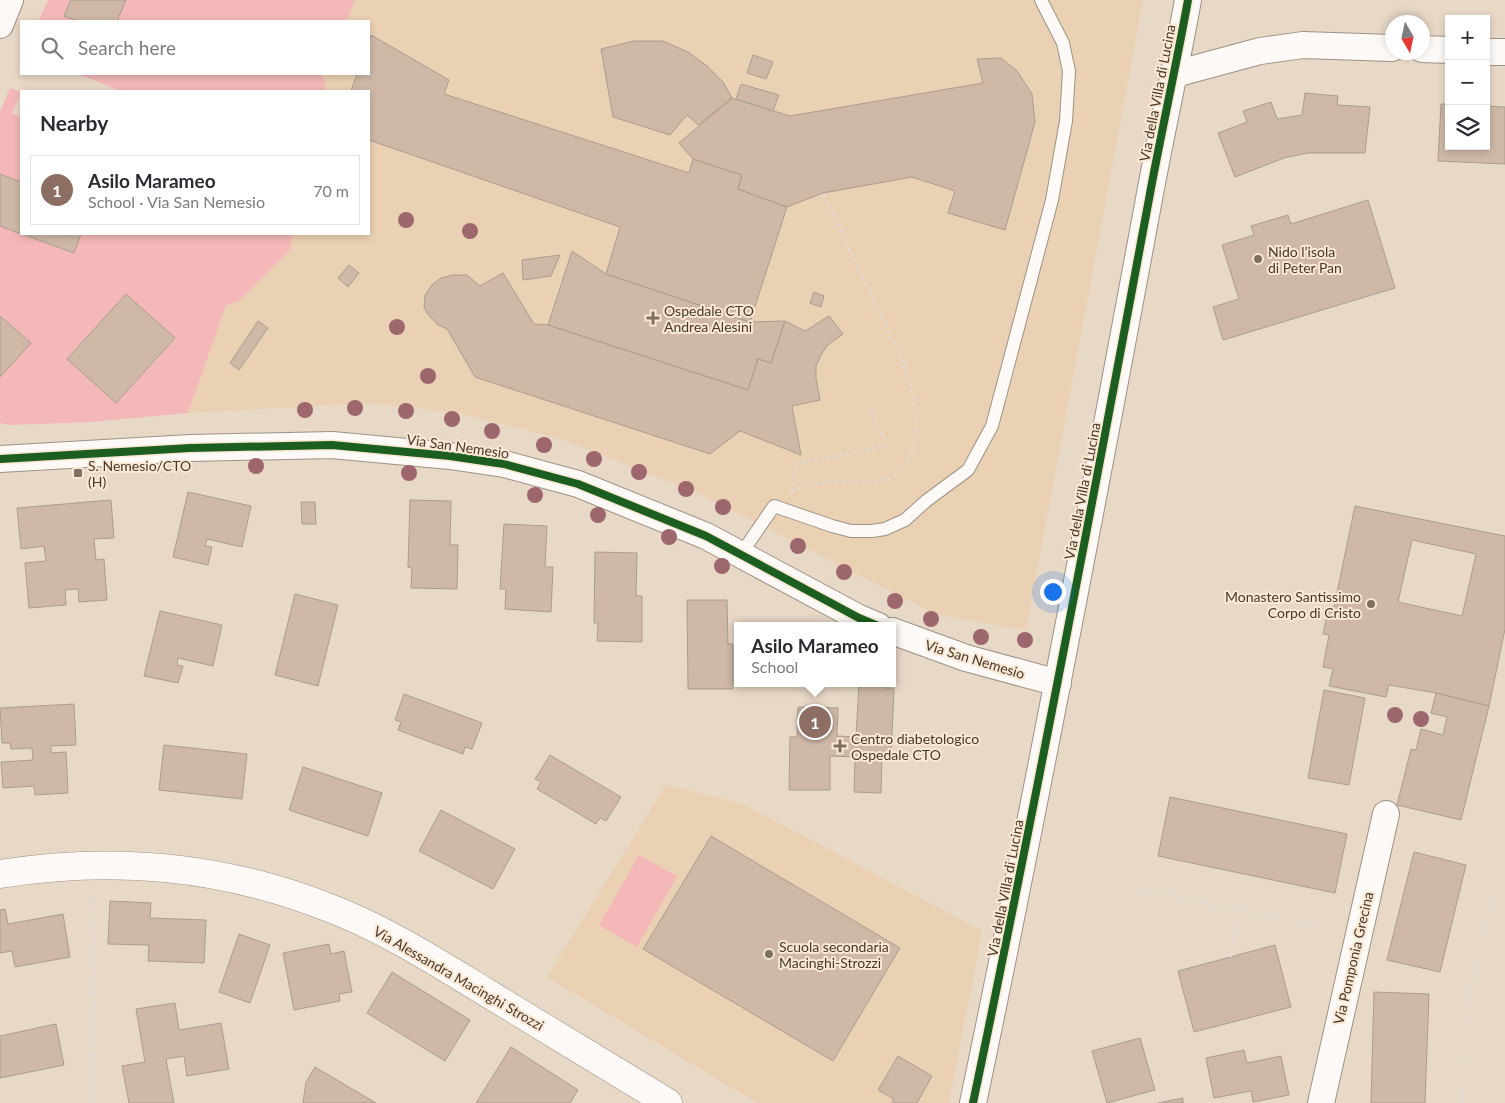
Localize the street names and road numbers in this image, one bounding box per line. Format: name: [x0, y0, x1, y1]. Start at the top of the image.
street label: Via della Villa di Lucina: [1135, 23, 1179, 163]
street label: Via della Villa di Lucina: [1060, 421, 1104, 561]
street label: Via San Nemesio: [406, 430, 510, 462]
street label: Via San Nemesio: [923, 636, 1027, 682]
street label: Via della Villa di Lucina: [983, 818, 1027, 958]
street label: Via Pomponia Grecina: [1329, 890, 1377, 1026]
street label: Via Alessandra Macinghi Strozzi: [371, 922, 547, 1034]

